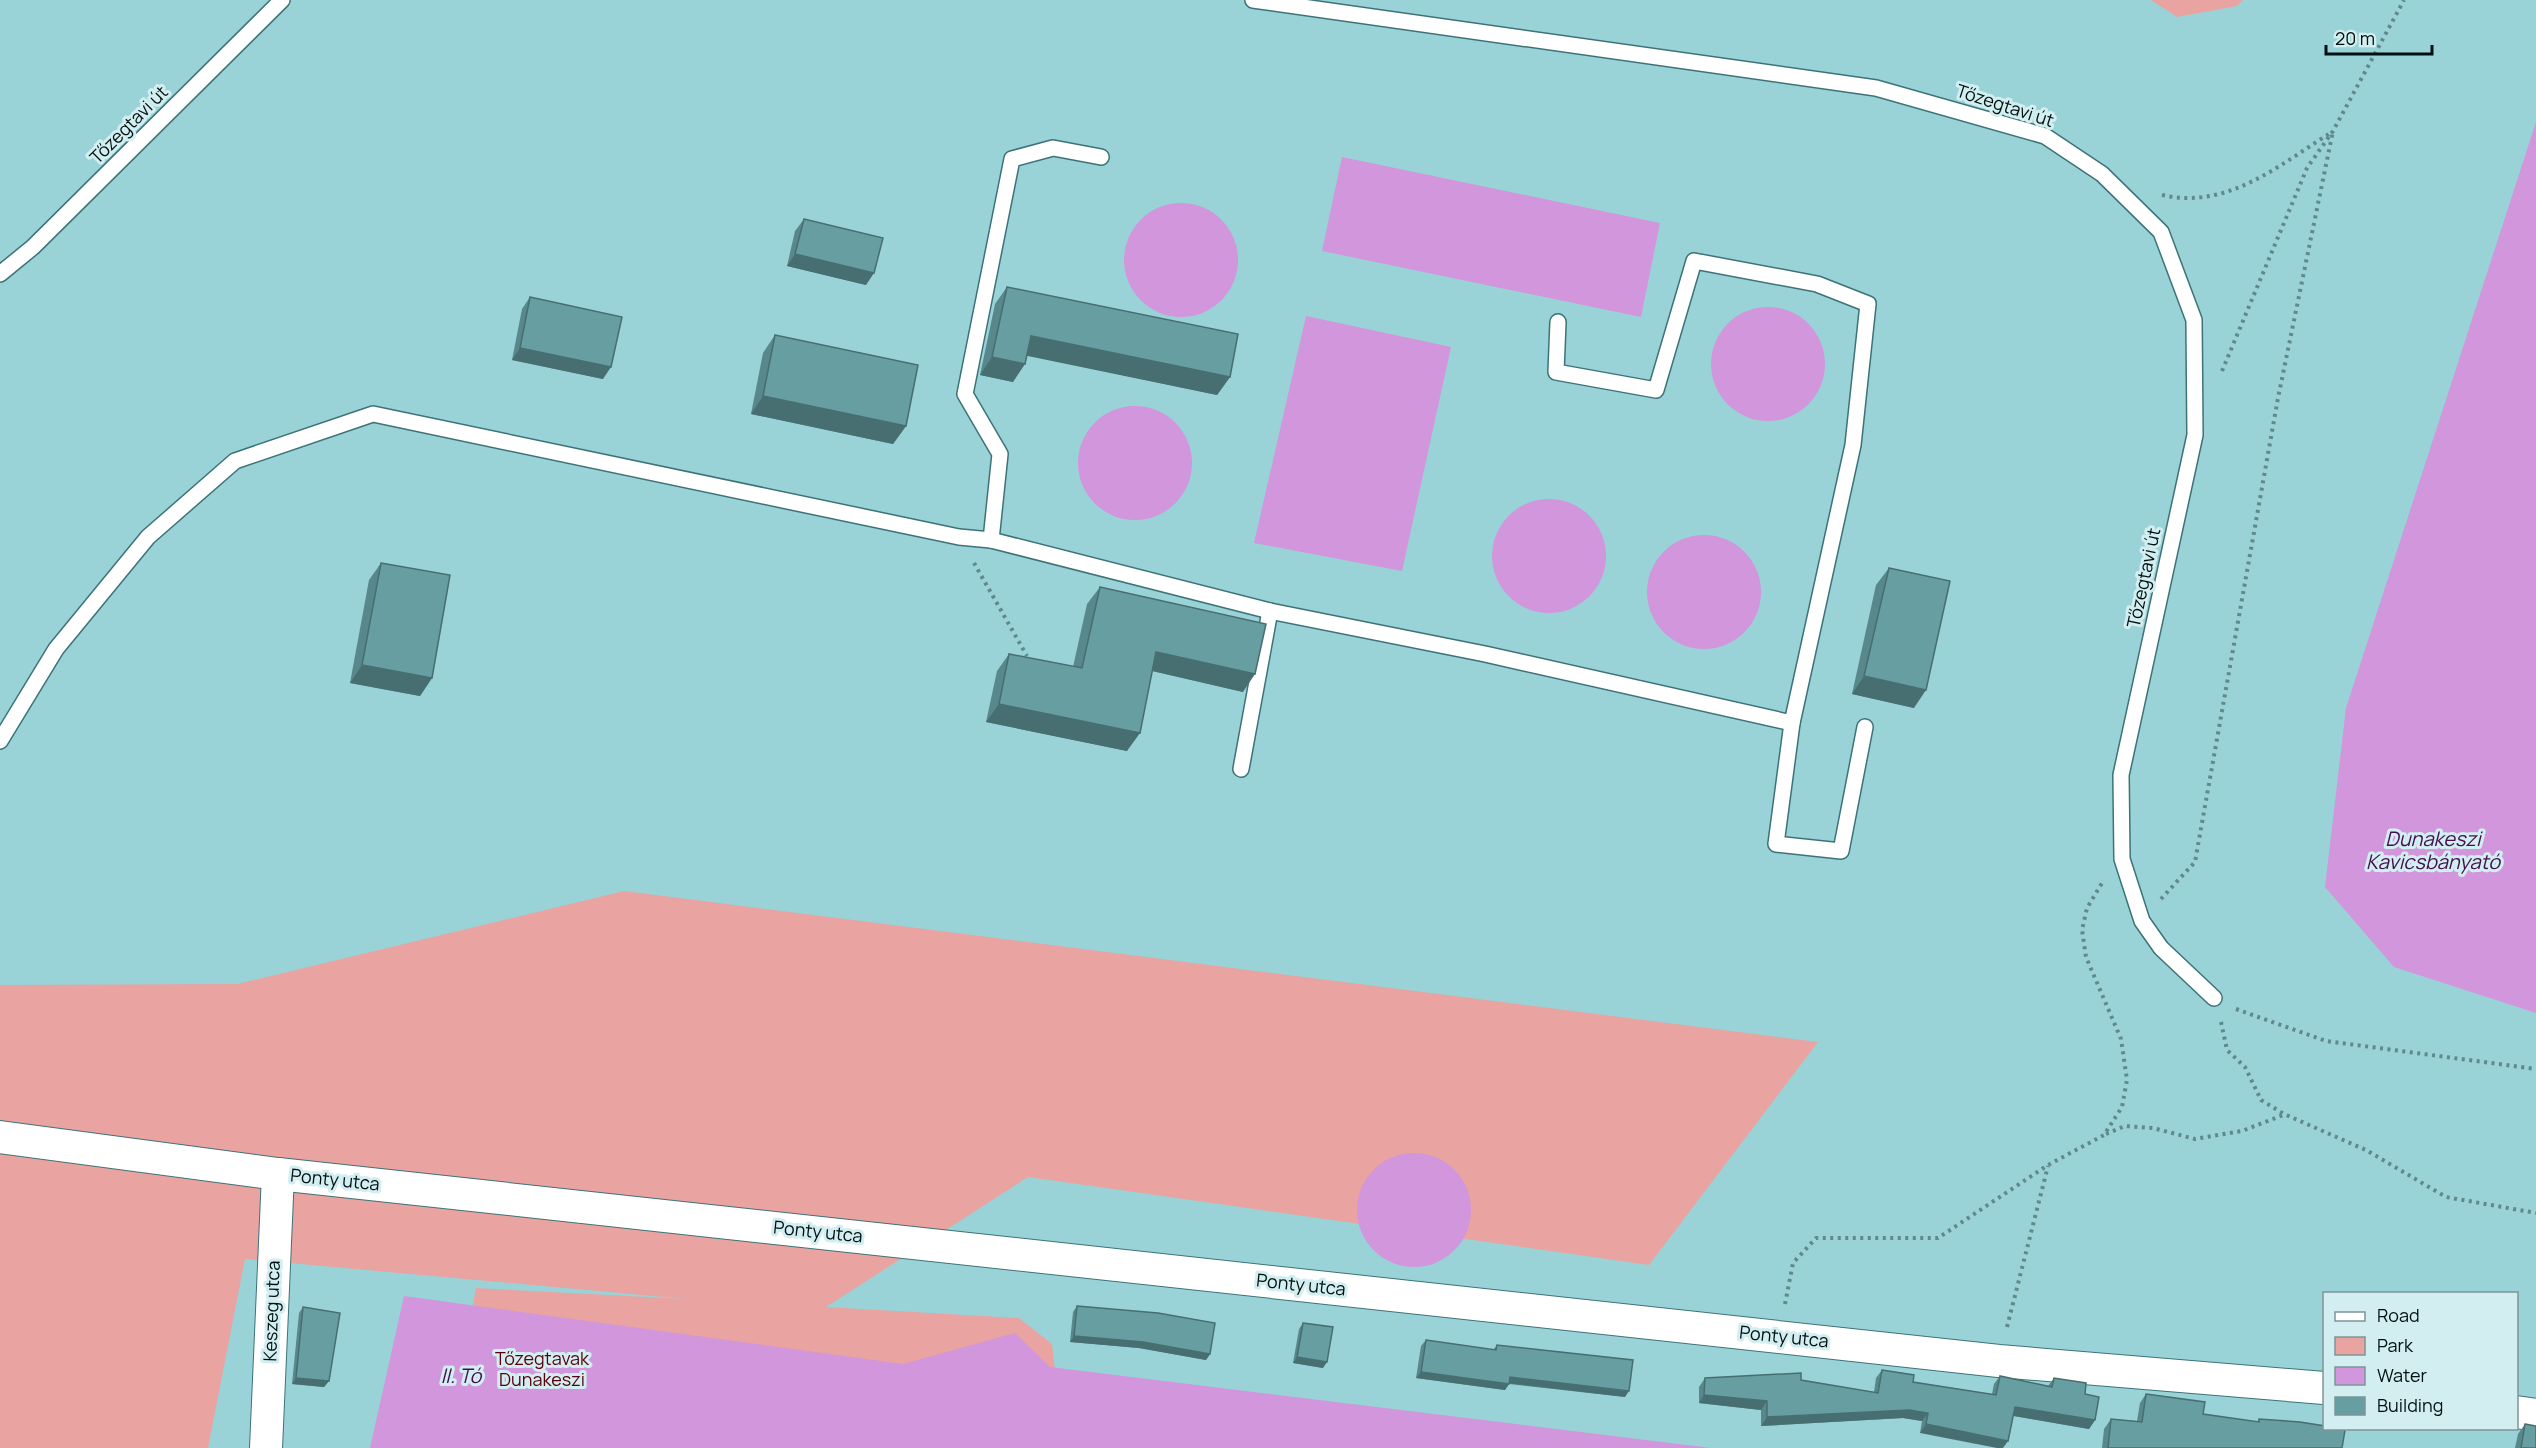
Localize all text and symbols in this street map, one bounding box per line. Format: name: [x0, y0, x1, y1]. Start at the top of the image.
scale bar: [2326, 18, 2432, 56]
text: 20 m: [2335, 26, 2375, 50]
street label: Tőzegtavi út: [1953, 78, 2057, 132]
street label: Tőzegtavi út: [84, 80, 173, 169]
street label: Tőzegtavi út: [2121, 526, 2165, 630]
water label: Dunakeszi Kavicsbányató: [2366, 825, 2501, 875]
street label: Ponty utca: [289, 1162, 381, 1196]
street label: Ponty utca: [772, 1214, 864, 1248]
street label: Keszeg utca: [257, 1260, 285, 1362]
street label: Ponty utca: [1255, 1267, 1347, 1301]
legend: [2323, 1292, 2518, 1430]
text: Road: [2377, 1303, 2420, 1327]
street label: Ponty utca: [1738, 1319, 1830, 1353]
text: Park: [2377, 1333, 2414, 1357]
park label: Tőzegtavak Dunakeszi: [495, 1346, 590, 1391]
water label: II. Tó: [441, 1362, 482, 1389]
text: Water: [2377, 1363, 2427, 1387]
text: Building: [2377, 1393, 2443, 1417]

